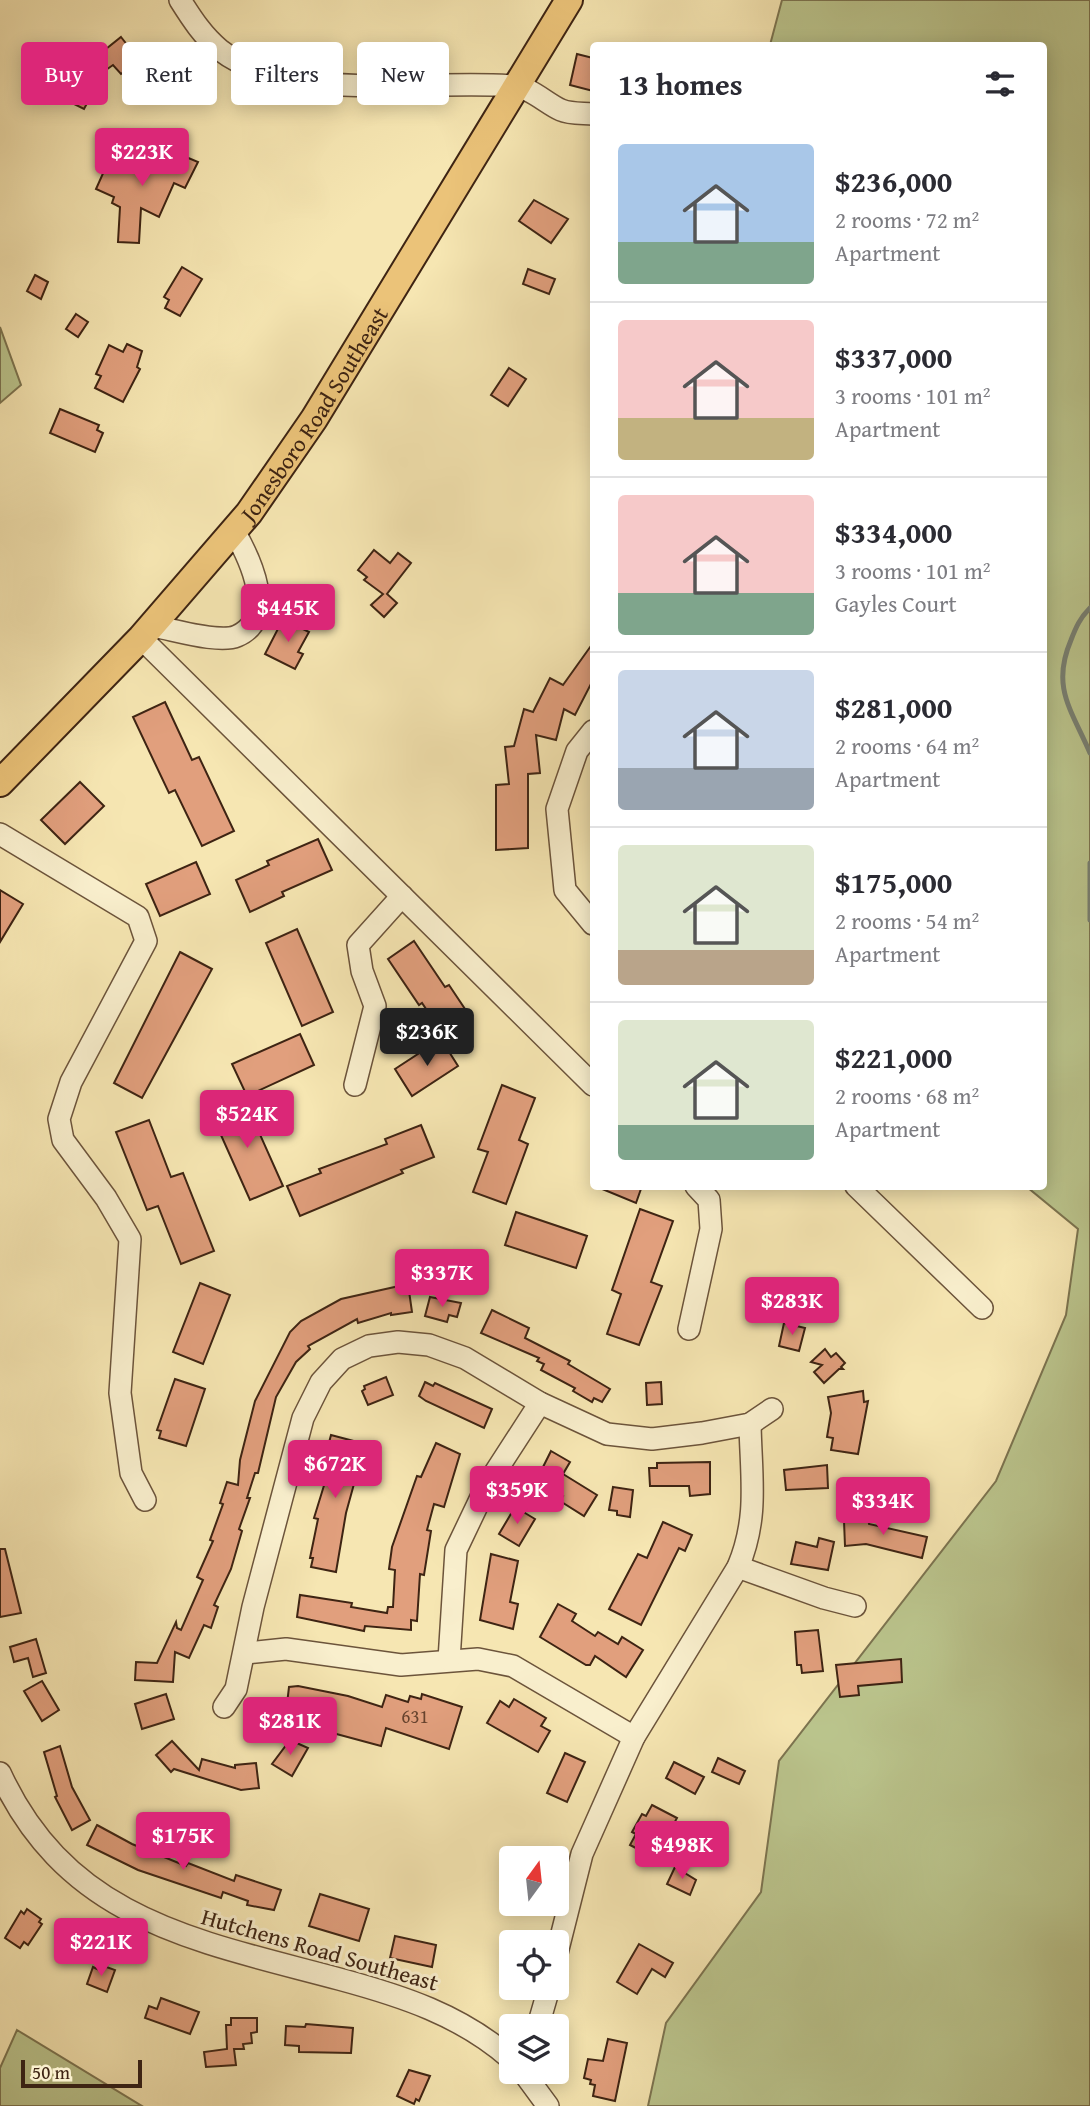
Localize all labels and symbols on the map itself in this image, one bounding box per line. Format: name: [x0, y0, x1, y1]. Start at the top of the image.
pin: $223K: [93, 128, 191, 188]
street label: Jonesboro Road Southeast: [230, 300, 395, 531]
pin: $445K: [239, 584, 337, 644]
pin: $236K: [378, 1009, 476, 1068]
pin: $524K: [198, 1090, 296, 1150]
pin: $337K: [393, 1250, 491, 1309]
pin: $283K: [743, 1278, 841, 1337]
pin: $672K: [286, 1440, 384, 1500]
pin: $359K: [468, 1466, 566, 1526]
pin: $334K: [834, 1478, 932, 1537]
pin: $281K: [241, 1698, 339, 1757]
house number: 631: [401, 1702, 429, 1730]
pin: $175K: [134, 1812, 232, 1872]
pin: $498K: [633, 1822, 731, 1881]
north arrow: [499, 1846, 569, 1916]
street label: Hutchens Road Southeast: [198, 1899, 442, 1999]
pin: $221K: [52, 1918, 150, 1978]
scale bar: [21, 2057, 142, 2089]

